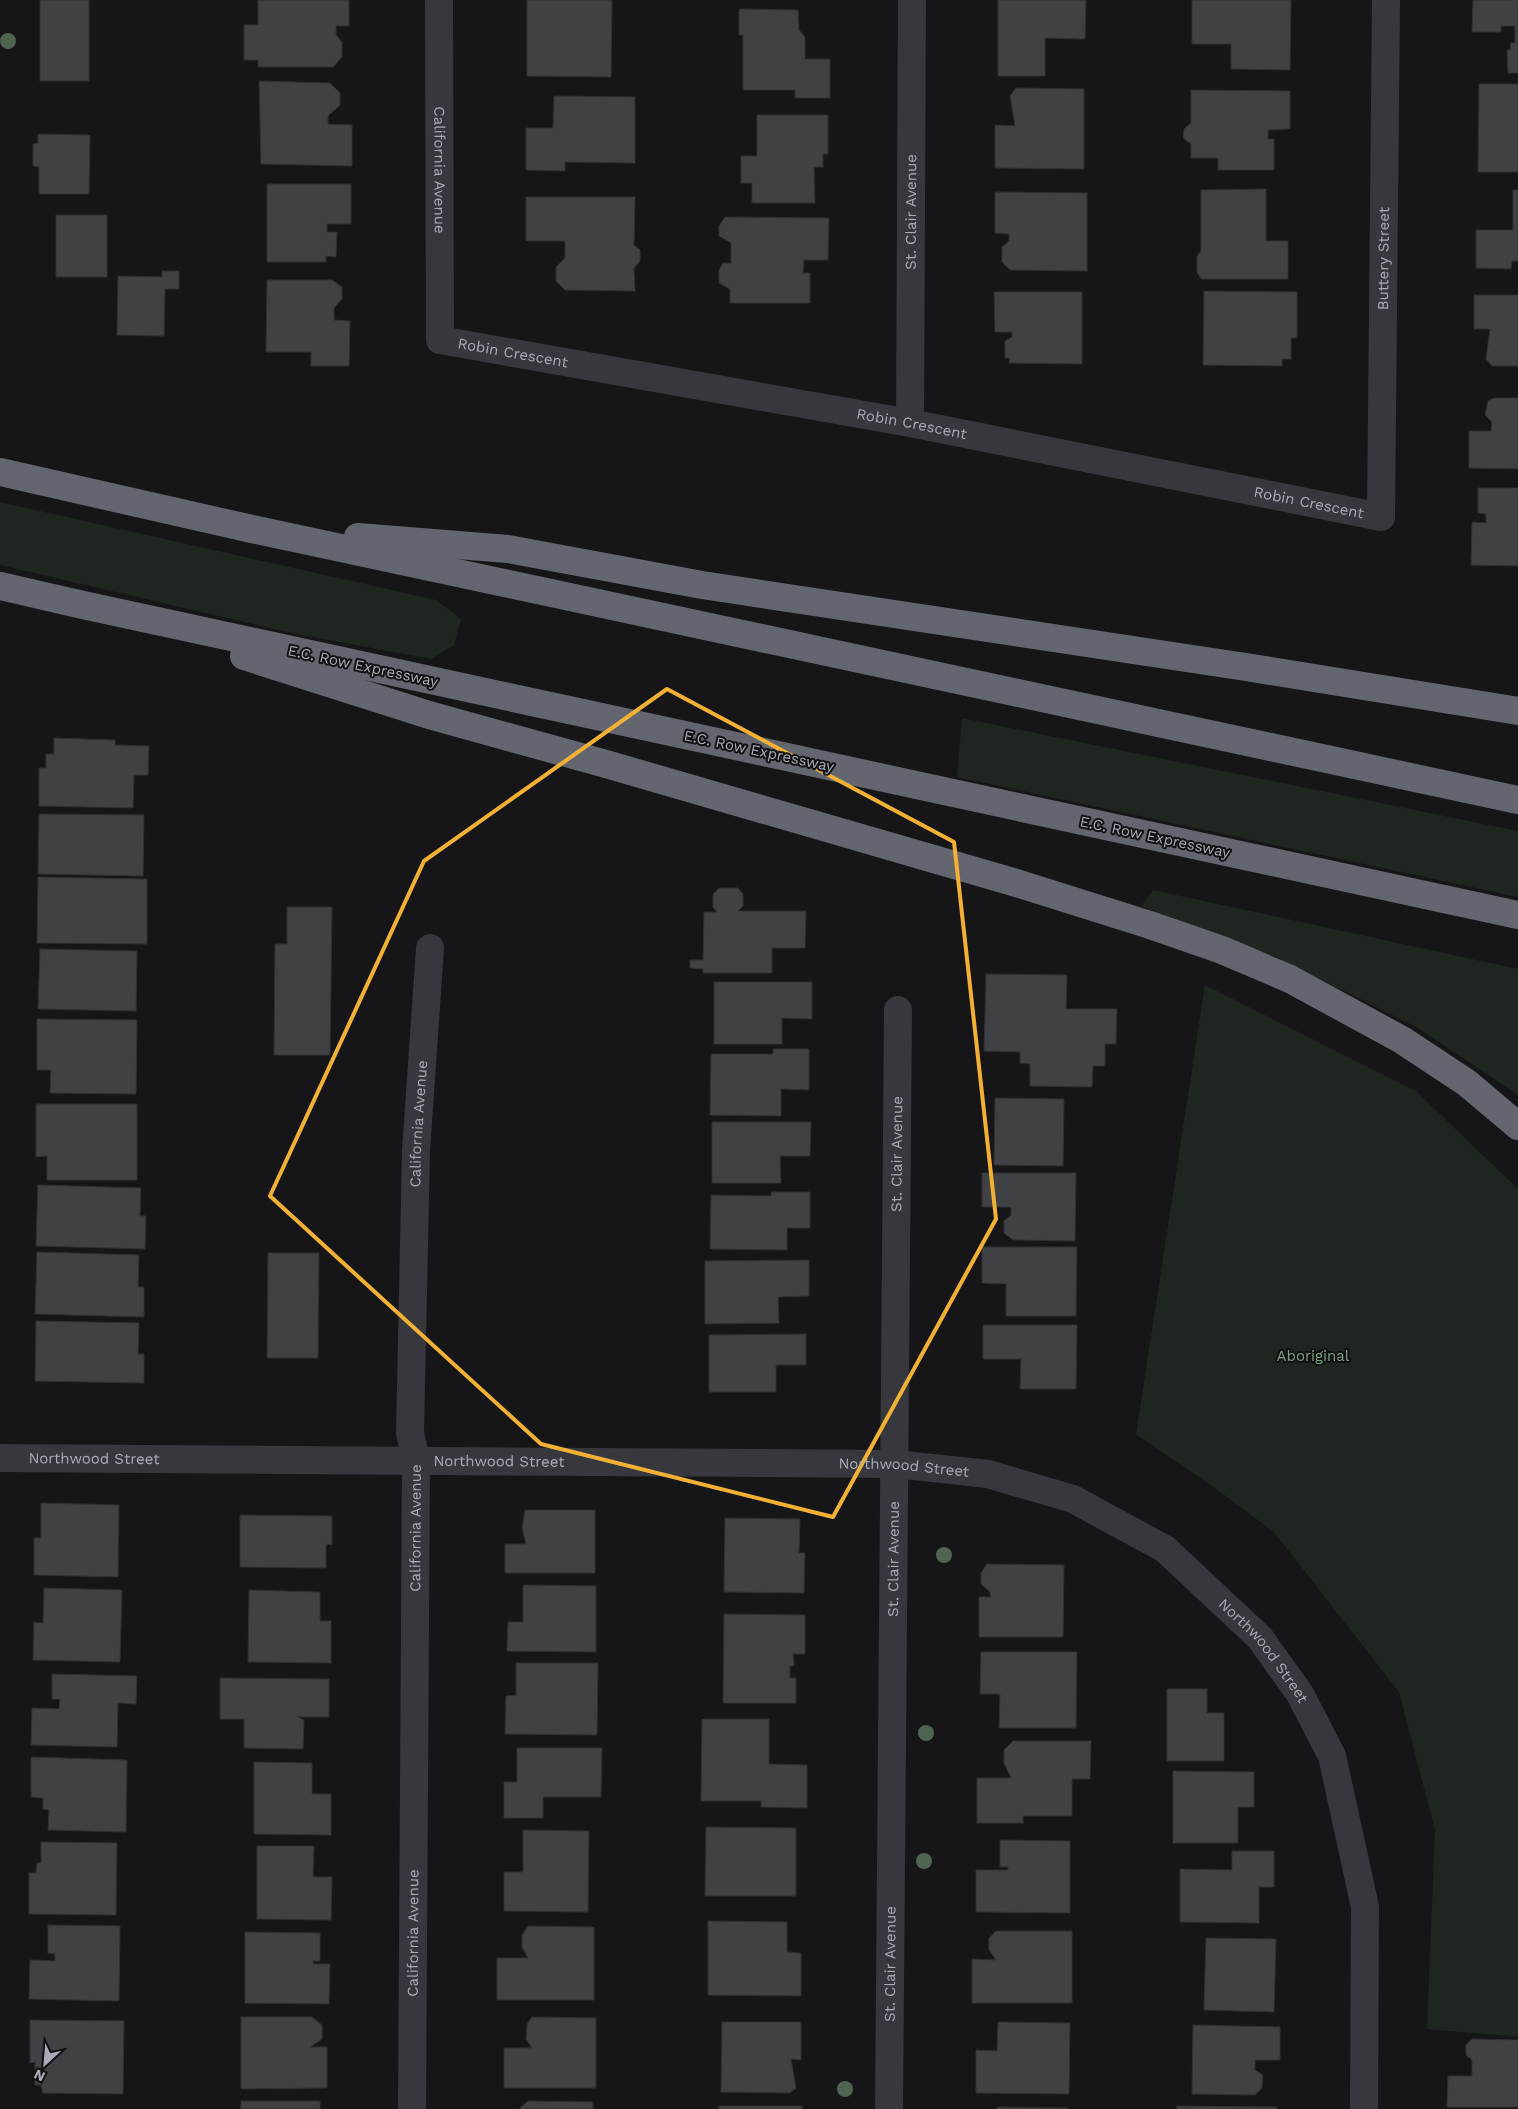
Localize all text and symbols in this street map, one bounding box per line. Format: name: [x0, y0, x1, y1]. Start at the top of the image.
street label: California Avenue: [430, 106, 449, 234]
street label: St. Clair Avenue: [902, 154, 920, 270]
street label: Buttery Street: [1374, 206, 1393, 310]
street label: Robin Crescent: [456, 334, 570, 372]
street label: Robin Crescent: [855, 405, 969, 443]
street label: Robin Crescent: [1252, 483, 1366, 523]
street label: E.C. Row Expressway: [286, 641, 440, 691]
street label: E.C. Row Expressway: [682, 726, 836, 776]
street label: E.C. Row Expressway: [1078, 812, 1232, 862]
street label: California Avenue: [406, 1060, 431, 1188]
street label: St. Clair Avenue: [887, 1096, 906, 1212]
park label: Aboriginal: [1277, 1347, 1350, 1365]
street label: Northwood Street: [28, 1449, 160, 1468]
street label: Northwood Street: [433, 1452, 565, 1471]
street label: Northwood Street: [838, 1455, 971, 1481]
street label: California Avenue: [406, 1464, 425, 1592]
street label: St. Clair Avenue: [884, 1501, 903, 1617]
street label: Northwood Street: [1215, 1595, 1312, 1706]
street label: California Avenue: [404, 1869, 422, 1997]
street label: St. Clair Avenue: [881, 1906, 900, 2022]
north arrow: [20, 2039, 70, 2089]
text: N: [31, 2066, 47, 2085]

